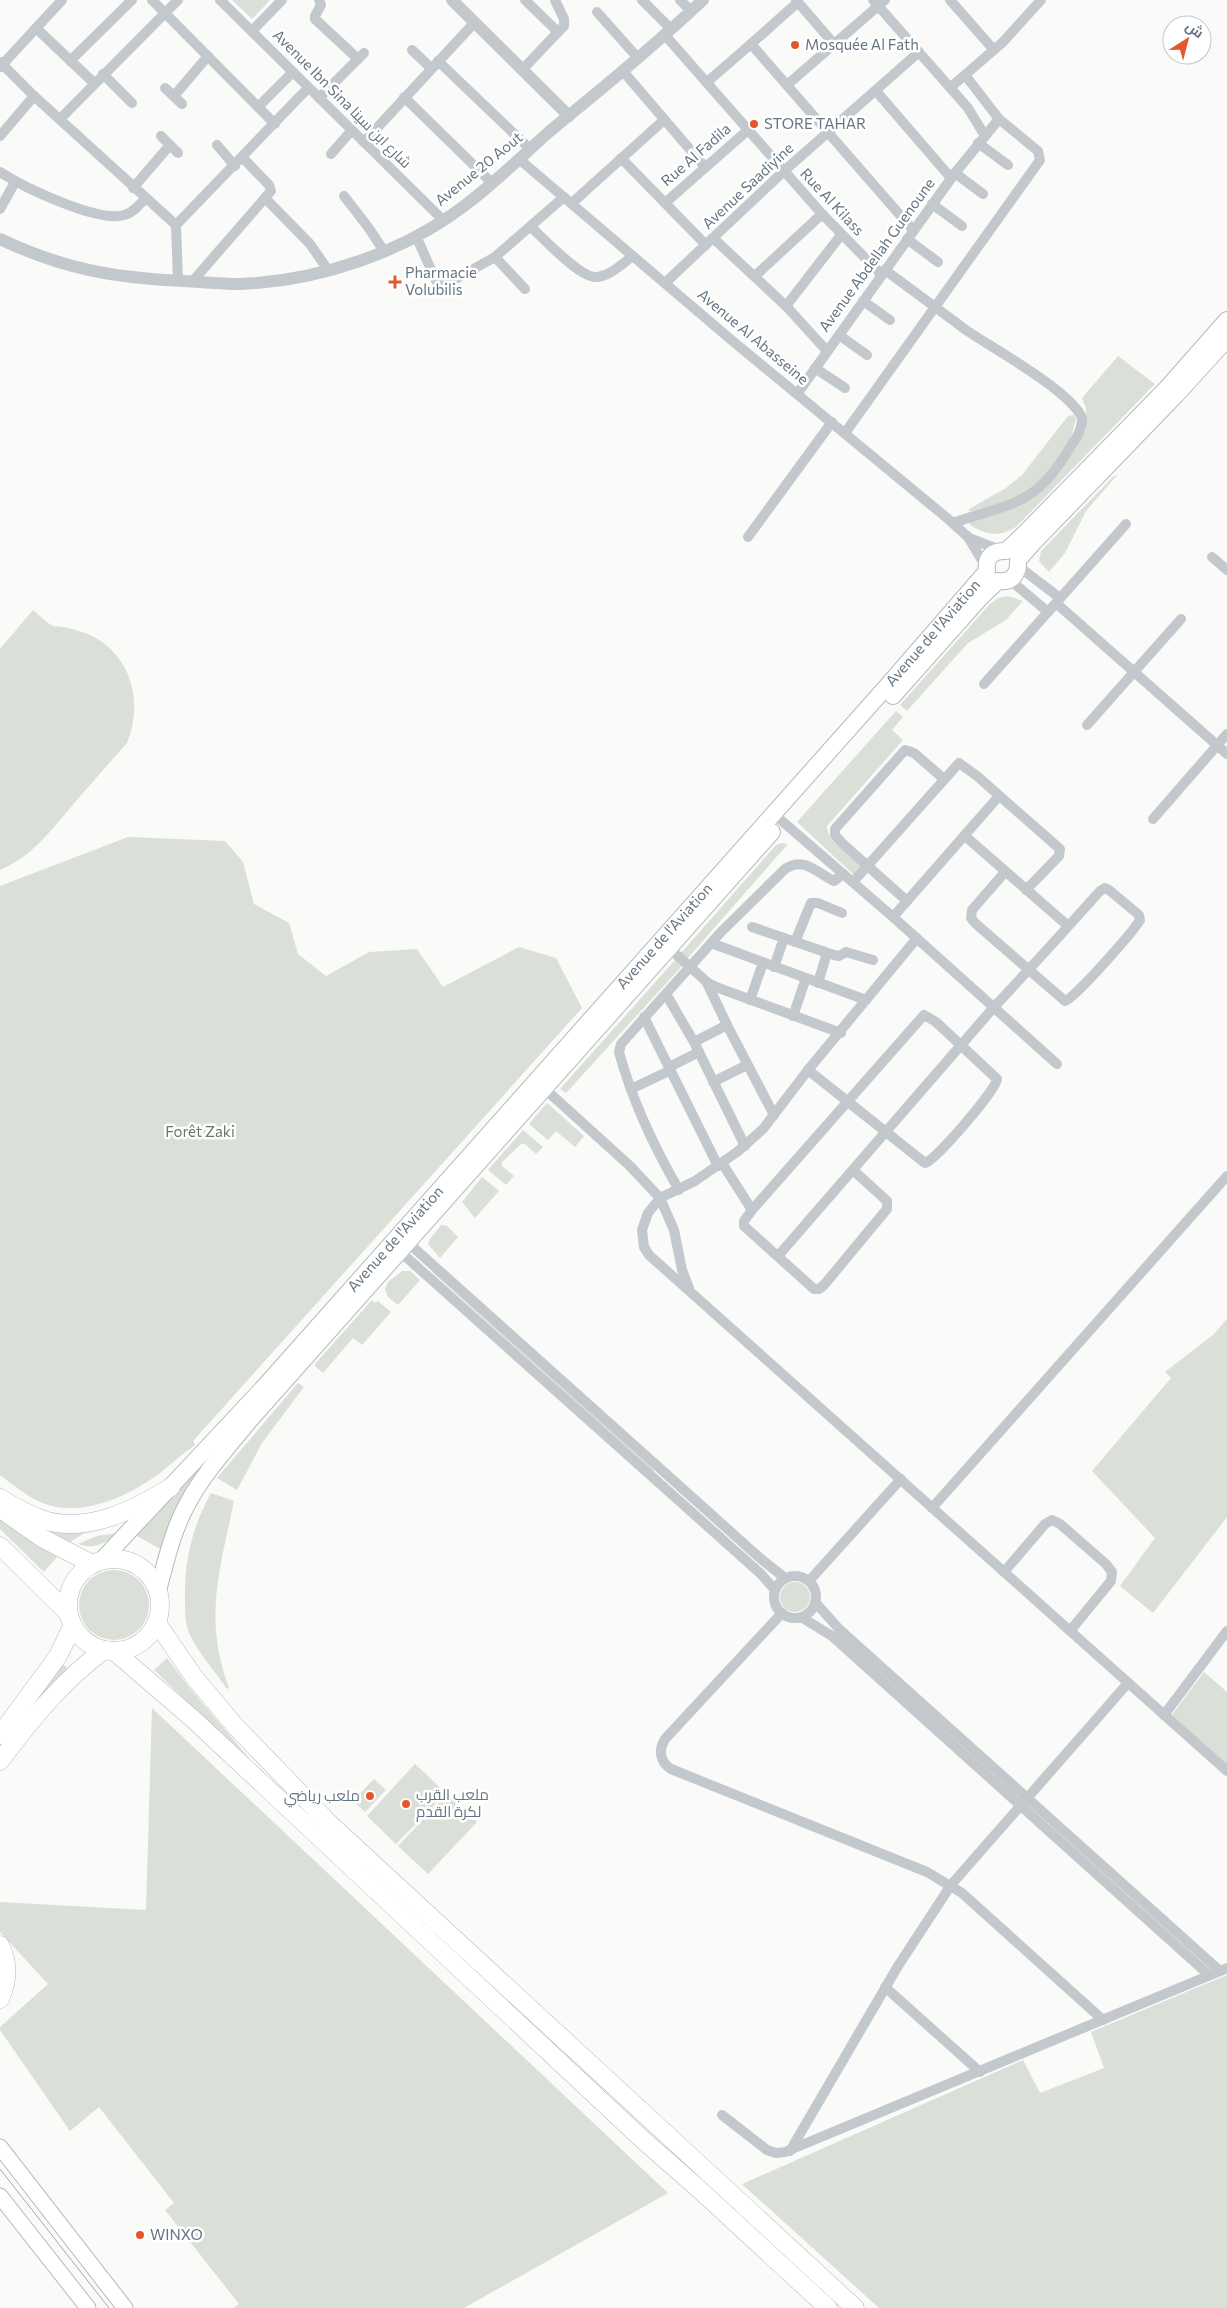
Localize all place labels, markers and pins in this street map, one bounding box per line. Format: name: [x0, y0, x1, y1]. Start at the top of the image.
place label: Mosquée Al Fath: [805, 35, 919, 53]
marker: Mosquée Al Fath: [789, 39, 801, 51]
place label: STORE TAHAR: [764, 114, 866, 132]
marker: STORE TAHAR: [748, 118, 760, 130]
place label: Pharmacie Volubilis: [405, 263, 477, 298]
marker: Pharmacie Volubilis: [389, 276, 401, 288]
place label: ملعب القرب لكرة القدم: [416, 1785, 489, 1822]
place label: ملعب رياضي: [284, 1786, 360, 1808]
marker: ملعب رياضي: [364, 1790, 376, 1802]
marker: ملعب القرب لكرة القدم: [400, 1798, 412, 1810]
place label: WINXO: [150, 2225, 203, 2243]
marker: WINXO: [134, 2229, 146, 2241]

